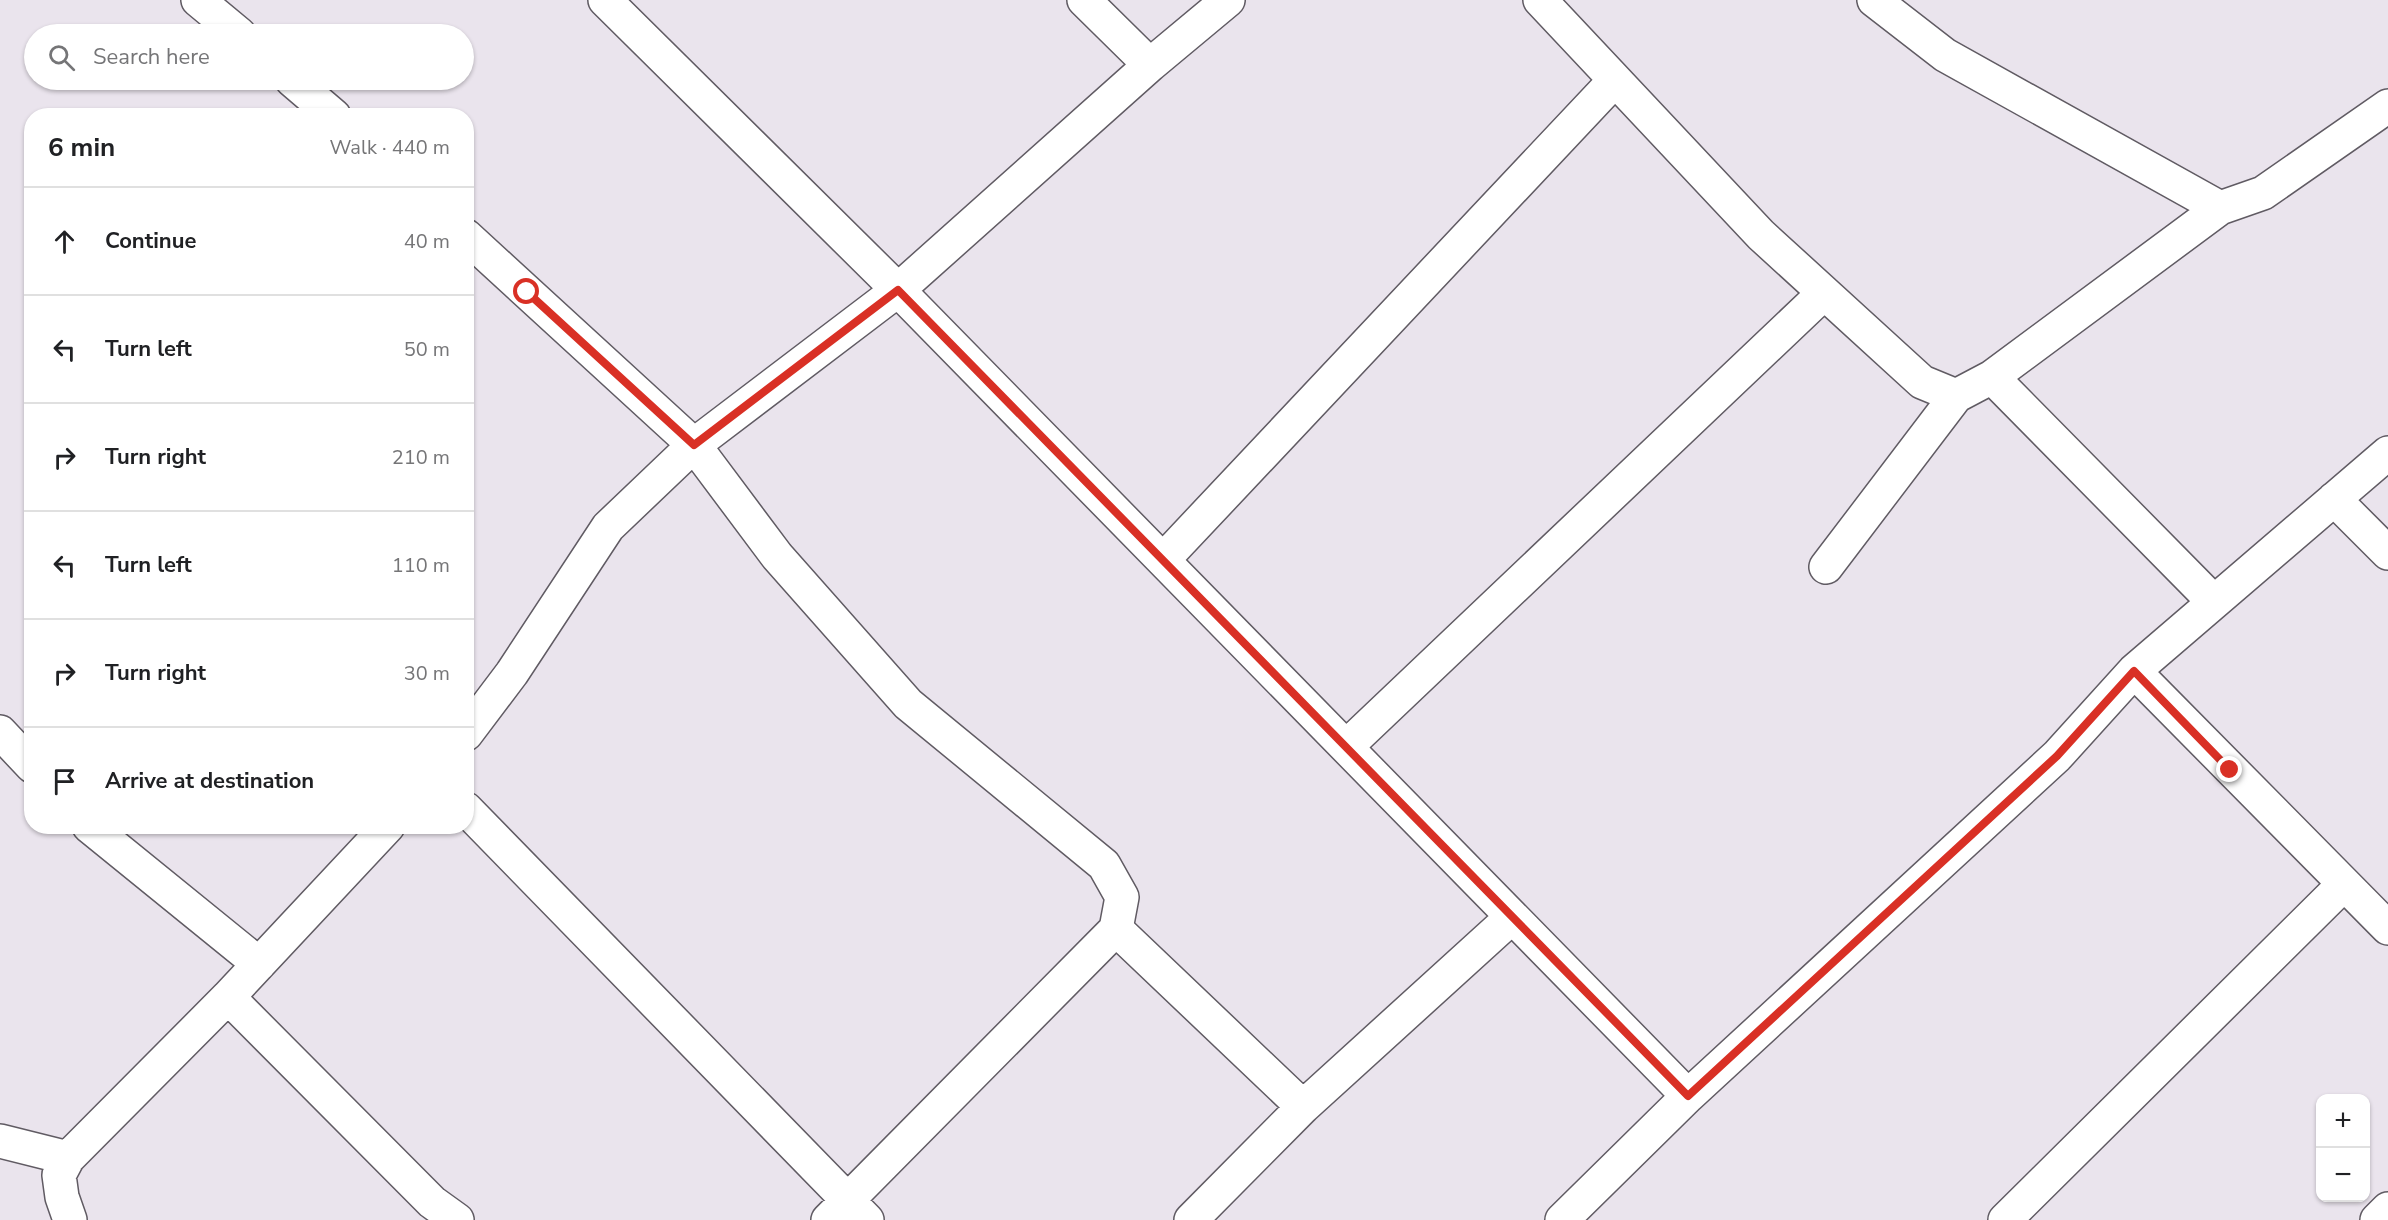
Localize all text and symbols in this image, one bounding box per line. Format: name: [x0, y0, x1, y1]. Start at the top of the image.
search box: [24, 24, 474, 90]
icon: search: [45, 41, 78, 74]
text: Search here: [93, 42, 210, 72]
text: 6 min: [48, 130, 115, 165]
text: Walk · 440 m: [330, 134, 450, 161]
icon: ahead: [48, 225, 81, 258]
text: Continue: [105, 226, 196, 256]
text: 40 m: [404, 228, 450, 255]
route start: [513, 278, 539, 304]
icon: left: [48, 333, 81, 366]
text: Turn left: [105, 334, 192, 364]
text: 50 m: [404, 336, 450, 363]
icon: right: [48, 441, 81, 474]
text: Turn right: [105, 442, 206, 472]
text: 210 m: [392, 444, 450, 471]
icon: left: [48, 549, 81, 582]
text: Turn left: [105, 550, 192, 580]
text: 110 m: [392, 552, 450, 579]
icon: right: [48, 657, 81, 690]
text: Turn right: [105, 658, 206, 688]
text: 30 m: [404, 660, 450, 687]
route end: [2216, 756, 2242, 782]
icon: arrive: [48, 765, 81, 798]
text: Arrive at destination: [105, 766, 314, 796]
map controls: [2316, 1094, 2370, 1202]
button: +: [2316, 1094, 2370, 1148]
button: −: [2316, 1148, 2370, 1202]

